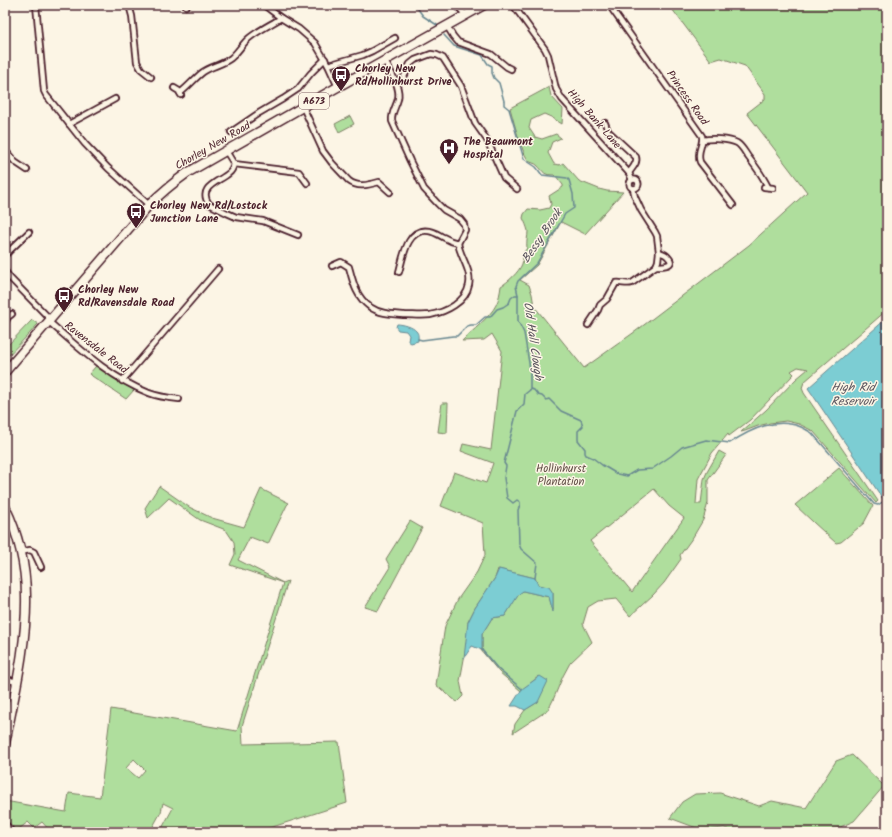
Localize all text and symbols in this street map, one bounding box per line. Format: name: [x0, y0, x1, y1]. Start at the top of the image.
place label: Chorley New Rd/Hollinhurst Drive: [355, 60, 452, 91]
bus stop icon: Chorley New Rd/Hollinhurst Drive: [330, 64, 352, 92]
street label: Princess Road: [661, 67, 713, 130]
street label: High Bank Lane: [563, 85, 625, 153]
road number: A673: [299, 93, 329, 109]
street label: Chorley New Road: [172, 117, 255, 175]
place label: The Beaumont Hospital: [463, 133, 534, 164]
hospital icon: The Beaumont Hospital: [438, 137, 460, 165]
place label: Chorley New Rd/Lostock Junction Lane: [150, 197, 268, 228]
bus stop icon: Chorley New Rd/Lostock Junction Lane: [125, 201, 147, 229]
water label: Bessy Brook: [517, 203, 568, 267]
place label: Chorley New Rd/Ravensdale Road: [78, 281, 175, 312]
bus stop icon: Chorley New Rd/Ravensdale Road: [53, 285, 75, 313]
water label: Old Hall Clough: [518, 301, 548, 383]
street label: Ravensdale Road: [60, 317, 132, 379]
water label: High Rid Reservoir: [831, 378, 878, 411]
park label: Hollinhurst Plantation: [536, 460, 587, 491]

